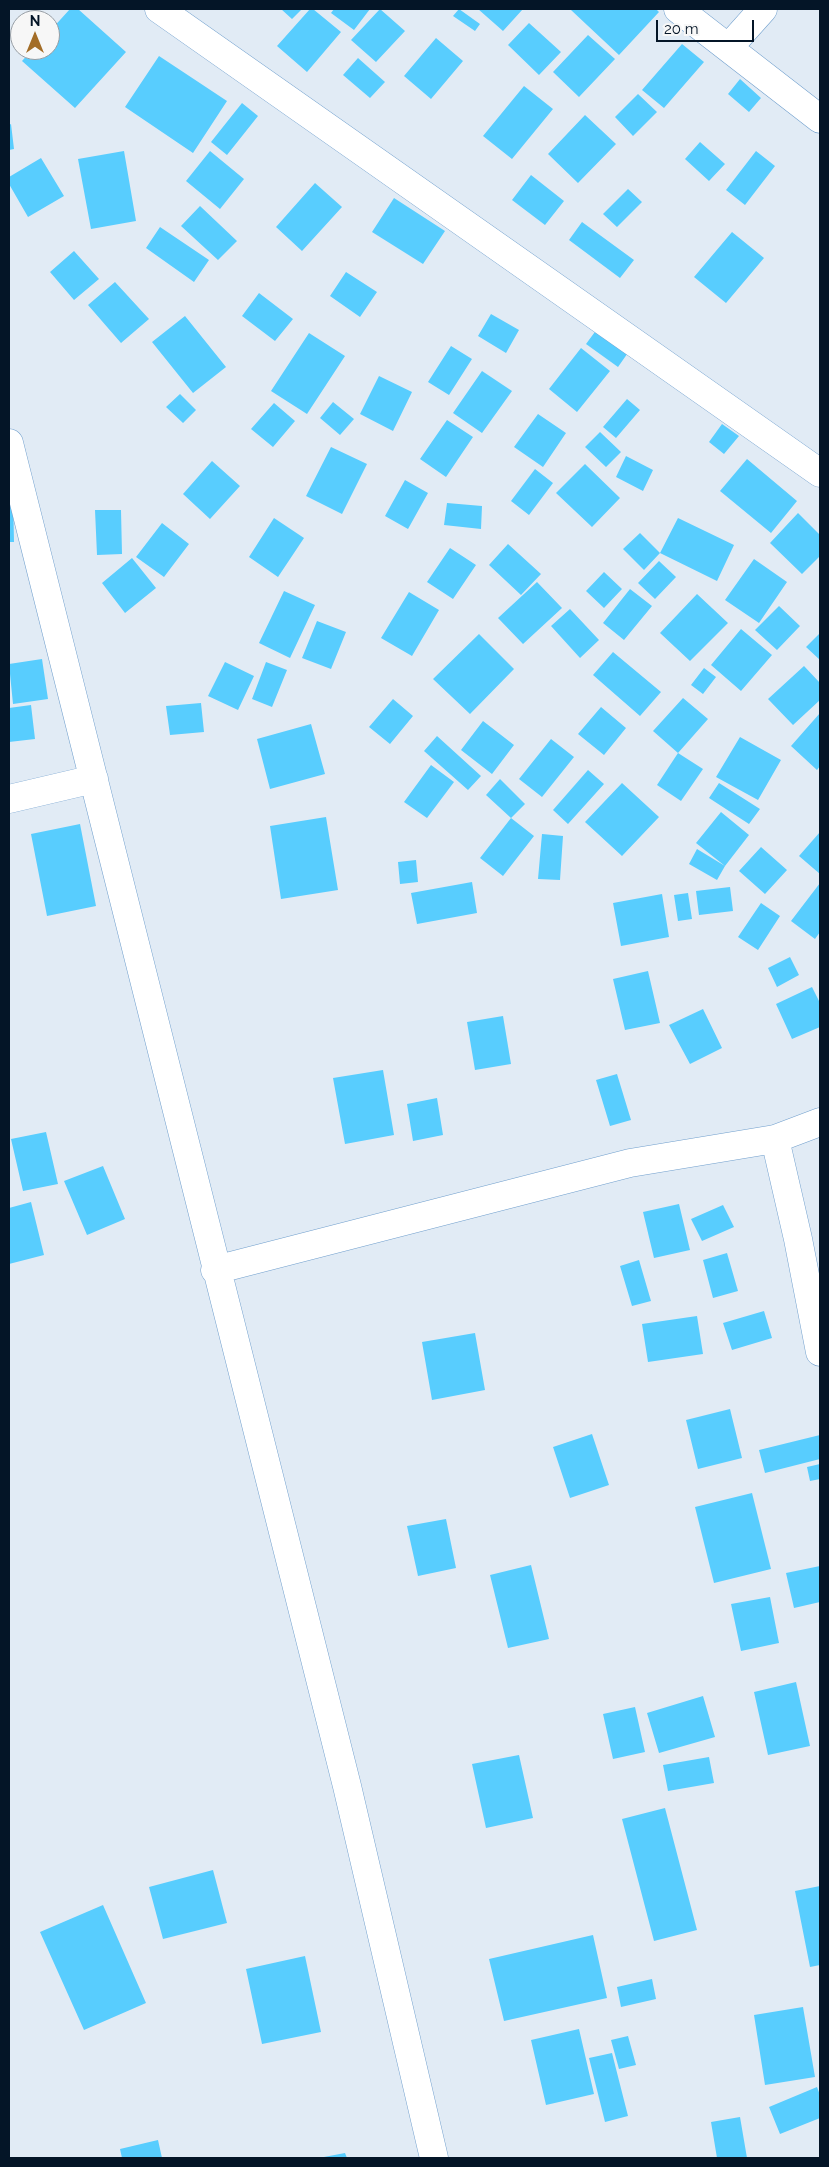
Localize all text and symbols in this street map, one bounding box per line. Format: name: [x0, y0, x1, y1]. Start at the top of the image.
north arrow: [10, 10, 60, 60]
scale bar: [659, 10, 756, 42]
text: N: [30, 13, 40, 29]
text: 20 m: [664, 20, 699, 38]

